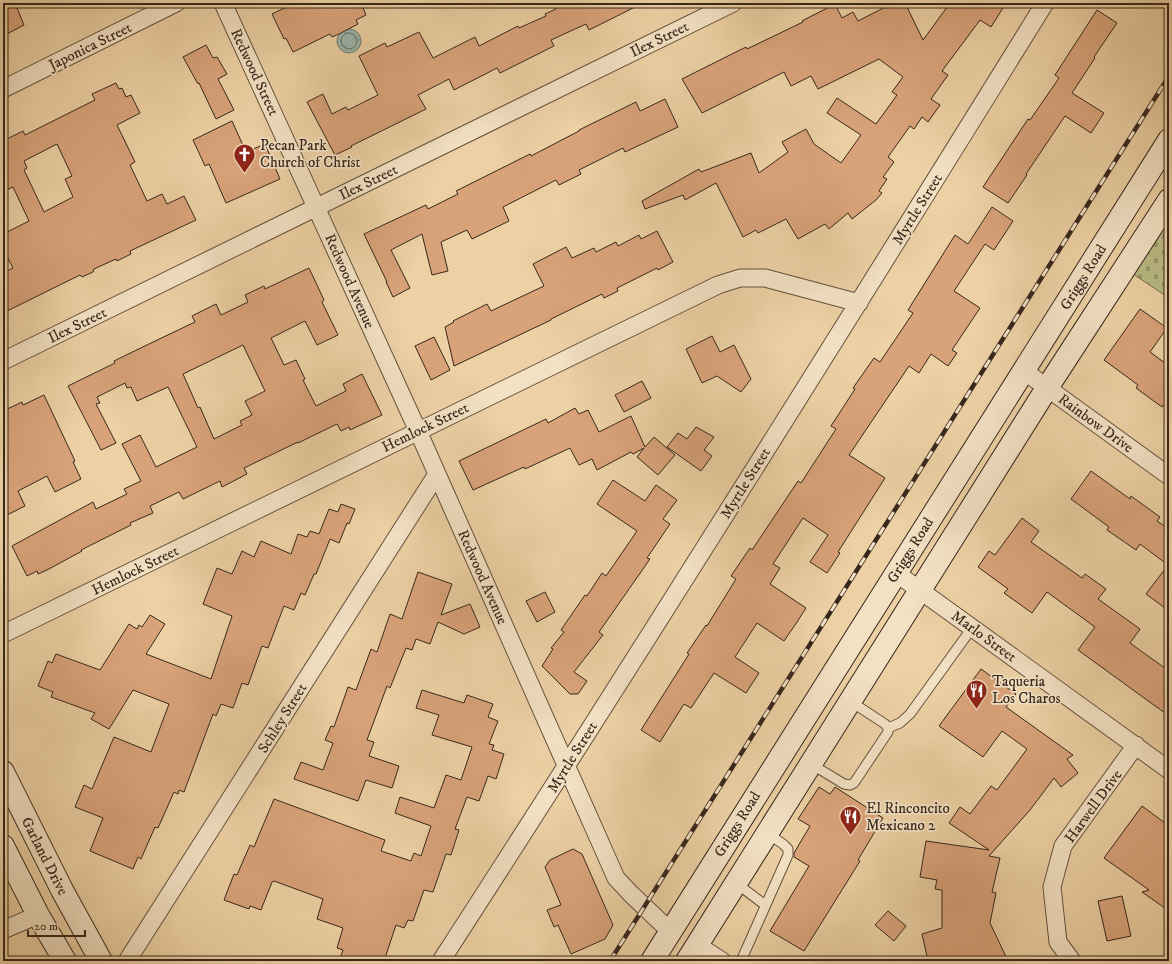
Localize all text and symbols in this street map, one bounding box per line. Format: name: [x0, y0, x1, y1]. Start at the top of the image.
street label: Ilex Street: [627, 17, 692, 62]
street label: Japonica Street: [44, 18, 135, 76]
street label: Redwood Street: [226, 26, 283, 119]
place label: Pecan Park Church of Christ: [260, 136, 361, 172]
church icon: Pecan Park Church of Christ: [232, 141, 258, 174]
street label: Ilex Street: [336, 160, 401, 205]
street label: Myrtle Street: [888, 170, 947, 248]
street label: Redwood Avenue: [320, 231, 379, 332]
street label: Griggs Road: [1056, 240, 1111, 314]
street label: Ilex Street: [45, 303, 110, 348]
street label: Rainbow Drive: [1054, 390, 1137, 457]
street label: Hemlock Street: [379, 398, 472, 457]
street label: Myrtle Street: [716, 444, 775, 522]
street label: Griggs Road: [883, 513, 938, 587]
street label: Redwood Avenue: [453, 527, 512, 628]
street label: Hemlock Street: [89, 541, 182, 600]
street label: Marlo Street: [947, 606, 1020, 667]
place label: Taqueria Los Charos: [992, 672, 1060, 708]
restaurant icon: Taqueria Los Charos: [964, 677, 990, 710]
street label: Schley Street: [254, 680, 311, 757]
street label: Myrtle Street: [543, 718, 602, 796]
street label: Harwell Drive: [1060, 766, 1126, 847]
street label: Griggs Road: [710, 787, 765, 861]
place label: El Rinconcito Mexicano 2: [866, 799, 950, 835]
restaurant icon: El Rinconcito Mexicano 2: [837, 804, 863, 837]
street label: Garland Drive: [17, 814, 72, 898]
scale bar: [28, 912, 85, 938]
text: 20 m: [34, 919, 58, 934]

